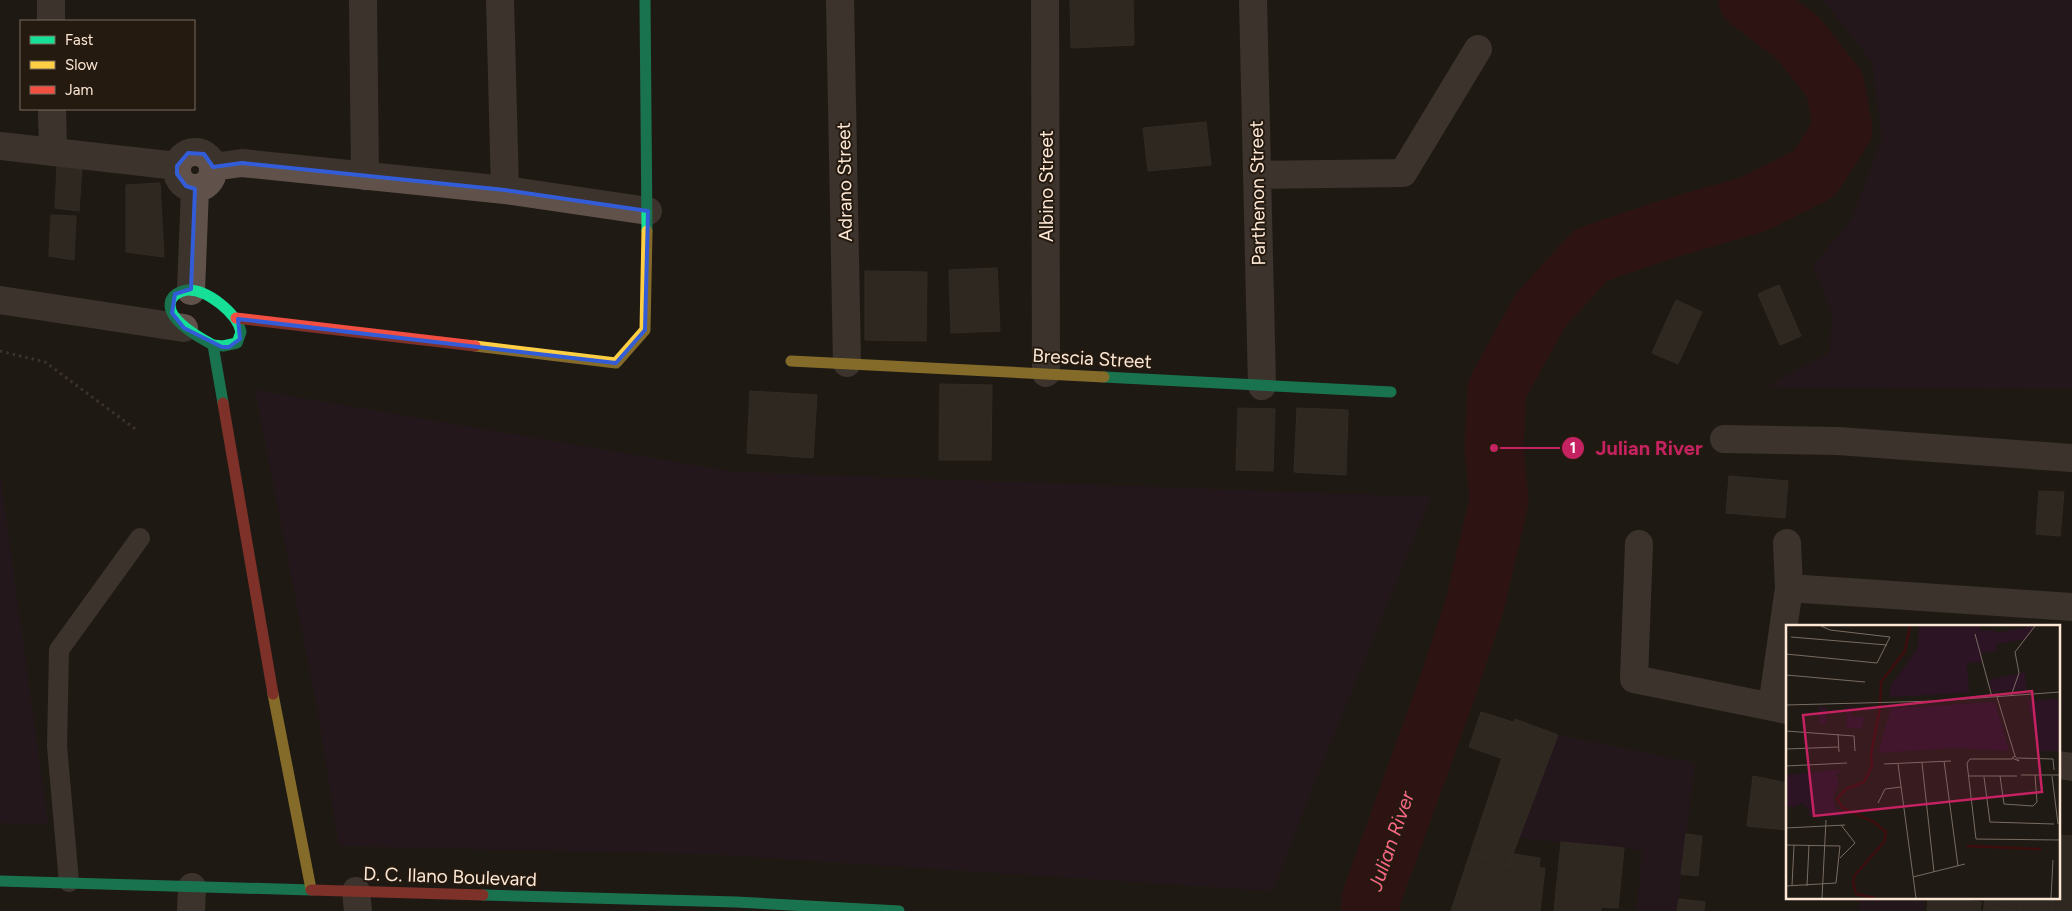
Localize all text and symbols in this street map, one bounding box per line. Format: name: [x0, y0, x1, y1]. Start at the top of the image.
legend: [20, 20, 195, 110]
text: Fast: [65, 31, 94, 49]
text: Slow: [65, 56, 98, 74]
text: Jam: [65, 81, 93, 99]
street label: Parthenon Street: [1245, 120, 1270, 266]
street label: Adrano Street: [832, 122, 857, 242]
street label: Albino Street: [1035, 130, 1058, 242]
street label: Brescia Street: [1032, 344, 1152, 373]
callout: Julian River: [1561, 431, 1713, 466]
text: Julian River: [1596, 436, 1703, 460]
text: 1: [1570, 439, 1576, 457]
inset map: [1786, 625, 2060, 898]
water label: Julian River: [1362, 787, 1420, 895]
street label: D. C. Ilano Boulevard: [363, 862, 537, 891]

